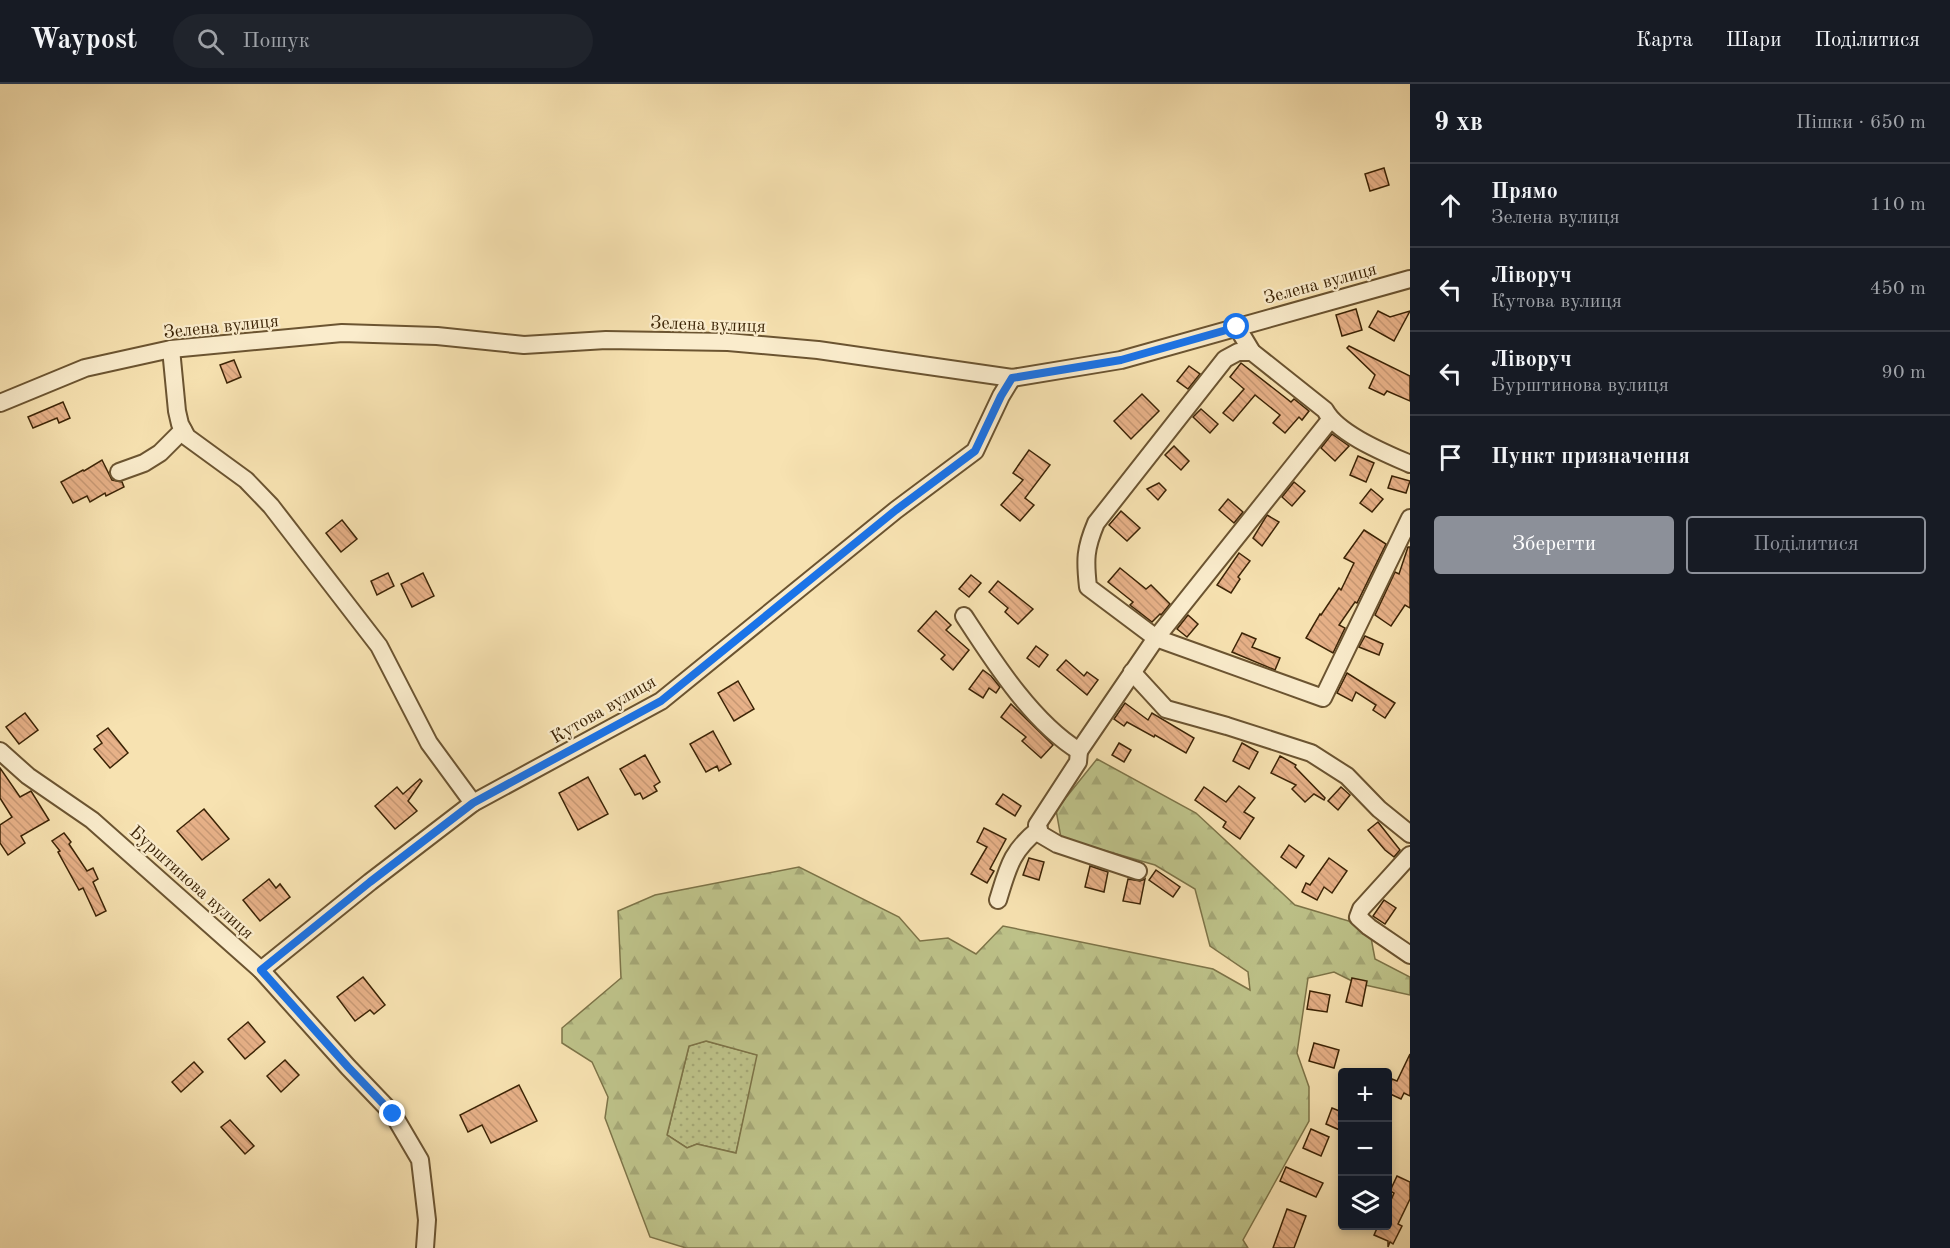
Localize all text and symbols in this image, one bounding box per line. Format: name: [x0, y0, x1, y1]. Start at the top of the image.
search box: [173, 14, 593, 68]
icon: search: [194, 25, 227, 58]
text: Waypost: [30, 27, 137, 55]
text: Пошук: [242, 30, 310, 52]
text: Карта: [1636, 30, 1693, 51]
text: Шари: [1726, 30, 1781, 51]
text: Поділитися: [1814, 30, 1920, 51]
text: 9 хв: [1434, 110, 1483, 136]
text: Пішки · 650 m: [1796, 113, 1926, 133]
text: Прямо: [1491, 181, 1558, 203]
icon: ahead: [1434, 189, 1467, 222]
text: 110 m: [1870, 195, 1926, 215]
text: Зелена вулиця: [1491, 208, 1620, 228]
street label: Зелена вулиця: [1262, 260, 1379, 308]
text: Ліворуч: [1491, 265, 1572, 287]
icon: left: [1434, 273, 1467, 306]
text: 450 m: [1870, 279, 1926, 299]
text: Кутова вулиця: [1491, 292, 1622, 312]
street label: Зелена вулиця: [163, 312, 280, 342]
route start: [1223, 313, 1249, 339]
street label: Зелена вулиця: [650, 314, 766, 336]
text: Ліворуч: [1491, 349, 1572, 371]
icon: left: [1434, 357, 1467, 390]
text: 90 m: [1881, 363, 1926, 383]
text: Бурштинова вулиця: [1491, 376, 1669, 396]
icon: arrive: [1434, 441, 1467, 474]
text: Пункт призначення: [1491, 446, 1690, 468]
button: Зберегти: [1434, 516, 1674, 574]
button: Поділитися: [1686, 516, 1926, 574]
street label: Кутова вулиця: [548, 673, 659, 747]
street label: Бурштинова вулиця: [126, 823, 257, 943]
map controls: [1338, 1068, 1392, 1230]
button: +: [1338, 1068, 1392, 1122]
route end: [379, 1100, 405, 1126]
button: −: [1338, 1122, 1392, 1176]
button: layers: [1338, 1176, 1392, 1230]

